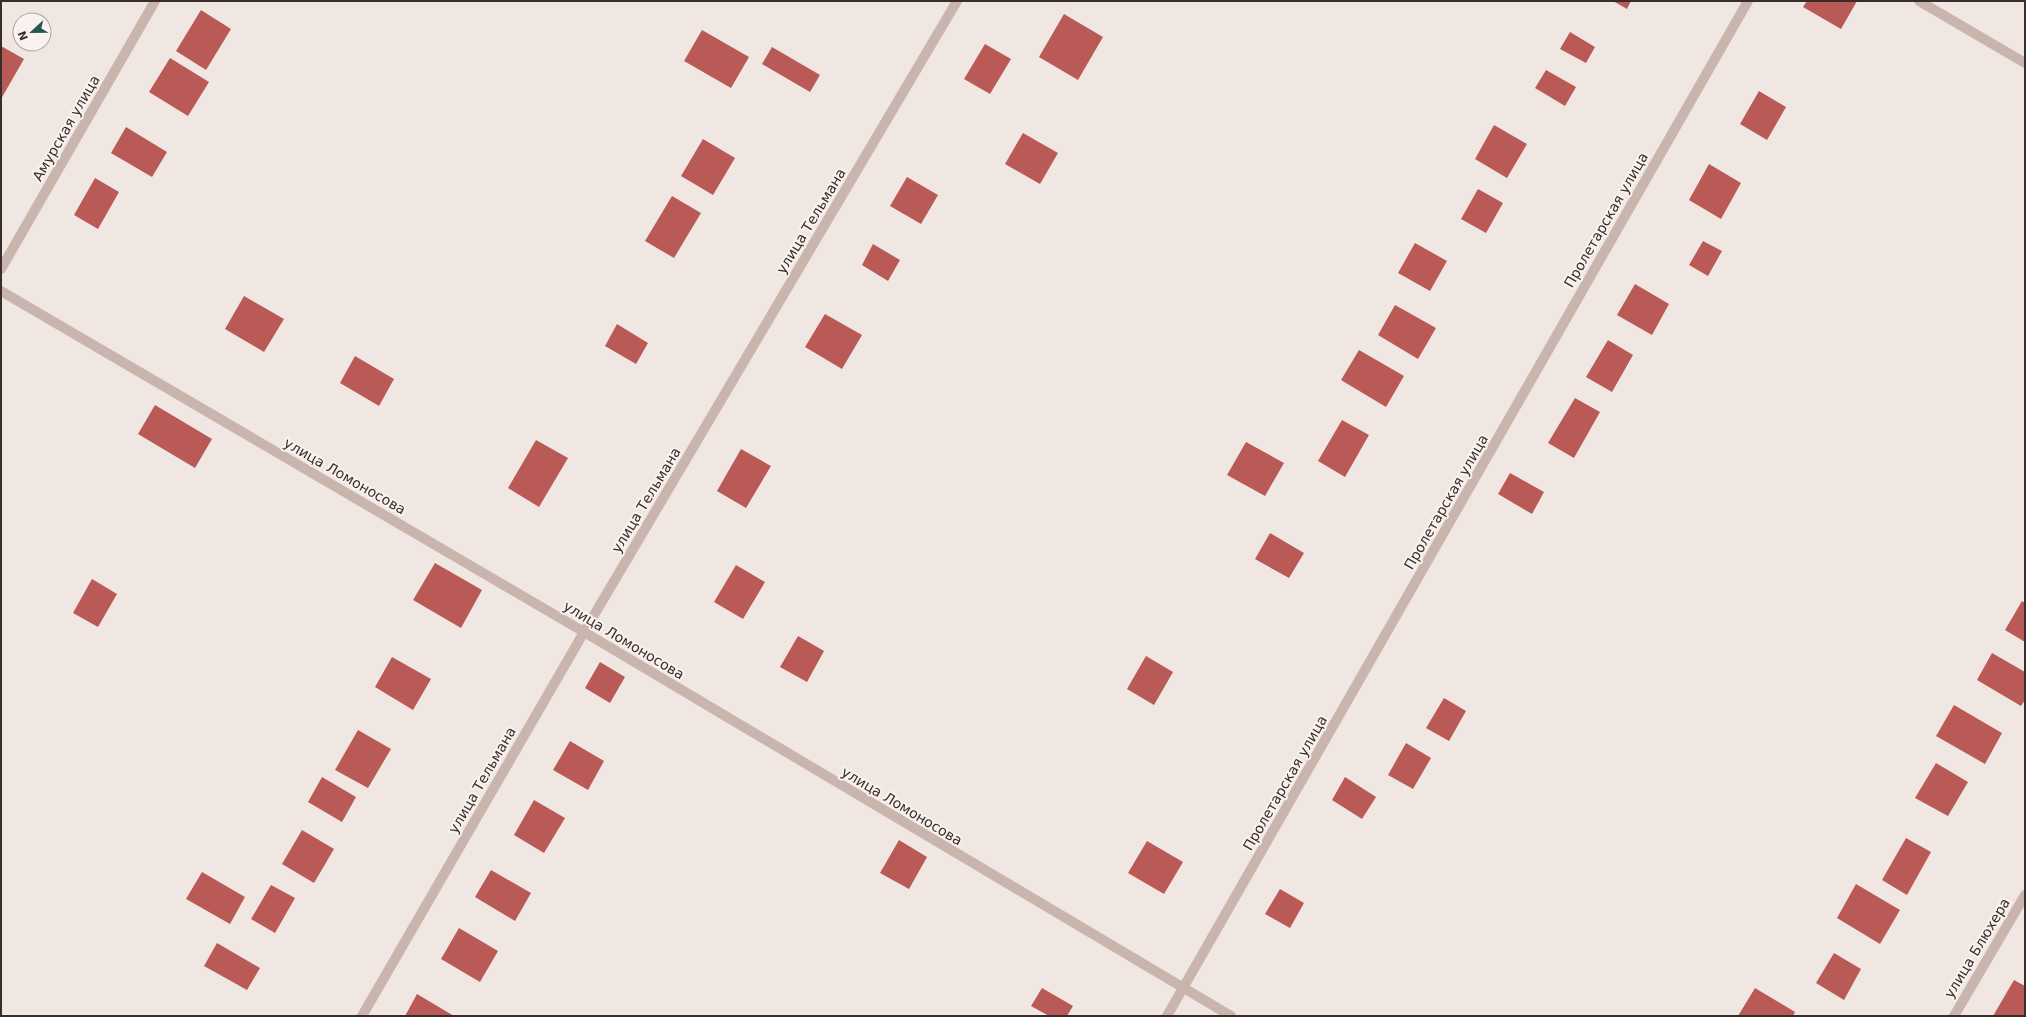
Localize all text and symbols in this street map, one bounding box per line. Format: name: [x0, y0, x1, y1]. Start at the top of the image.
north arrow: [12, 12, 52, 52]
text: N: [15, 29, 31, 42]
street label: Амурская улица: [29, 72, 103, 184]
street label: Пролетарская улица: [1561, 150, 1651, 290]
street label: улица Тельмана: [773, 165, 849, 277]
street label: Пролетарская улица: [1401, 432, 1491, 572]
street label: улица Ломоносова: [281, 435, 409, 517]
street label: улица Тельмана: [608, 444, 684, 556]
street label: улица Ломоносова: [561, 598, 687, 682]
street label: Пролетарская улица: [1240, 713, 1330, 853]
street label: улица Тельмана: [445, 724, 519, 836]
street label: улица Ломоносова: [839, 764, 965, 848]
street label: улица Блюхера: [1941, 895, 2013, 1001]

